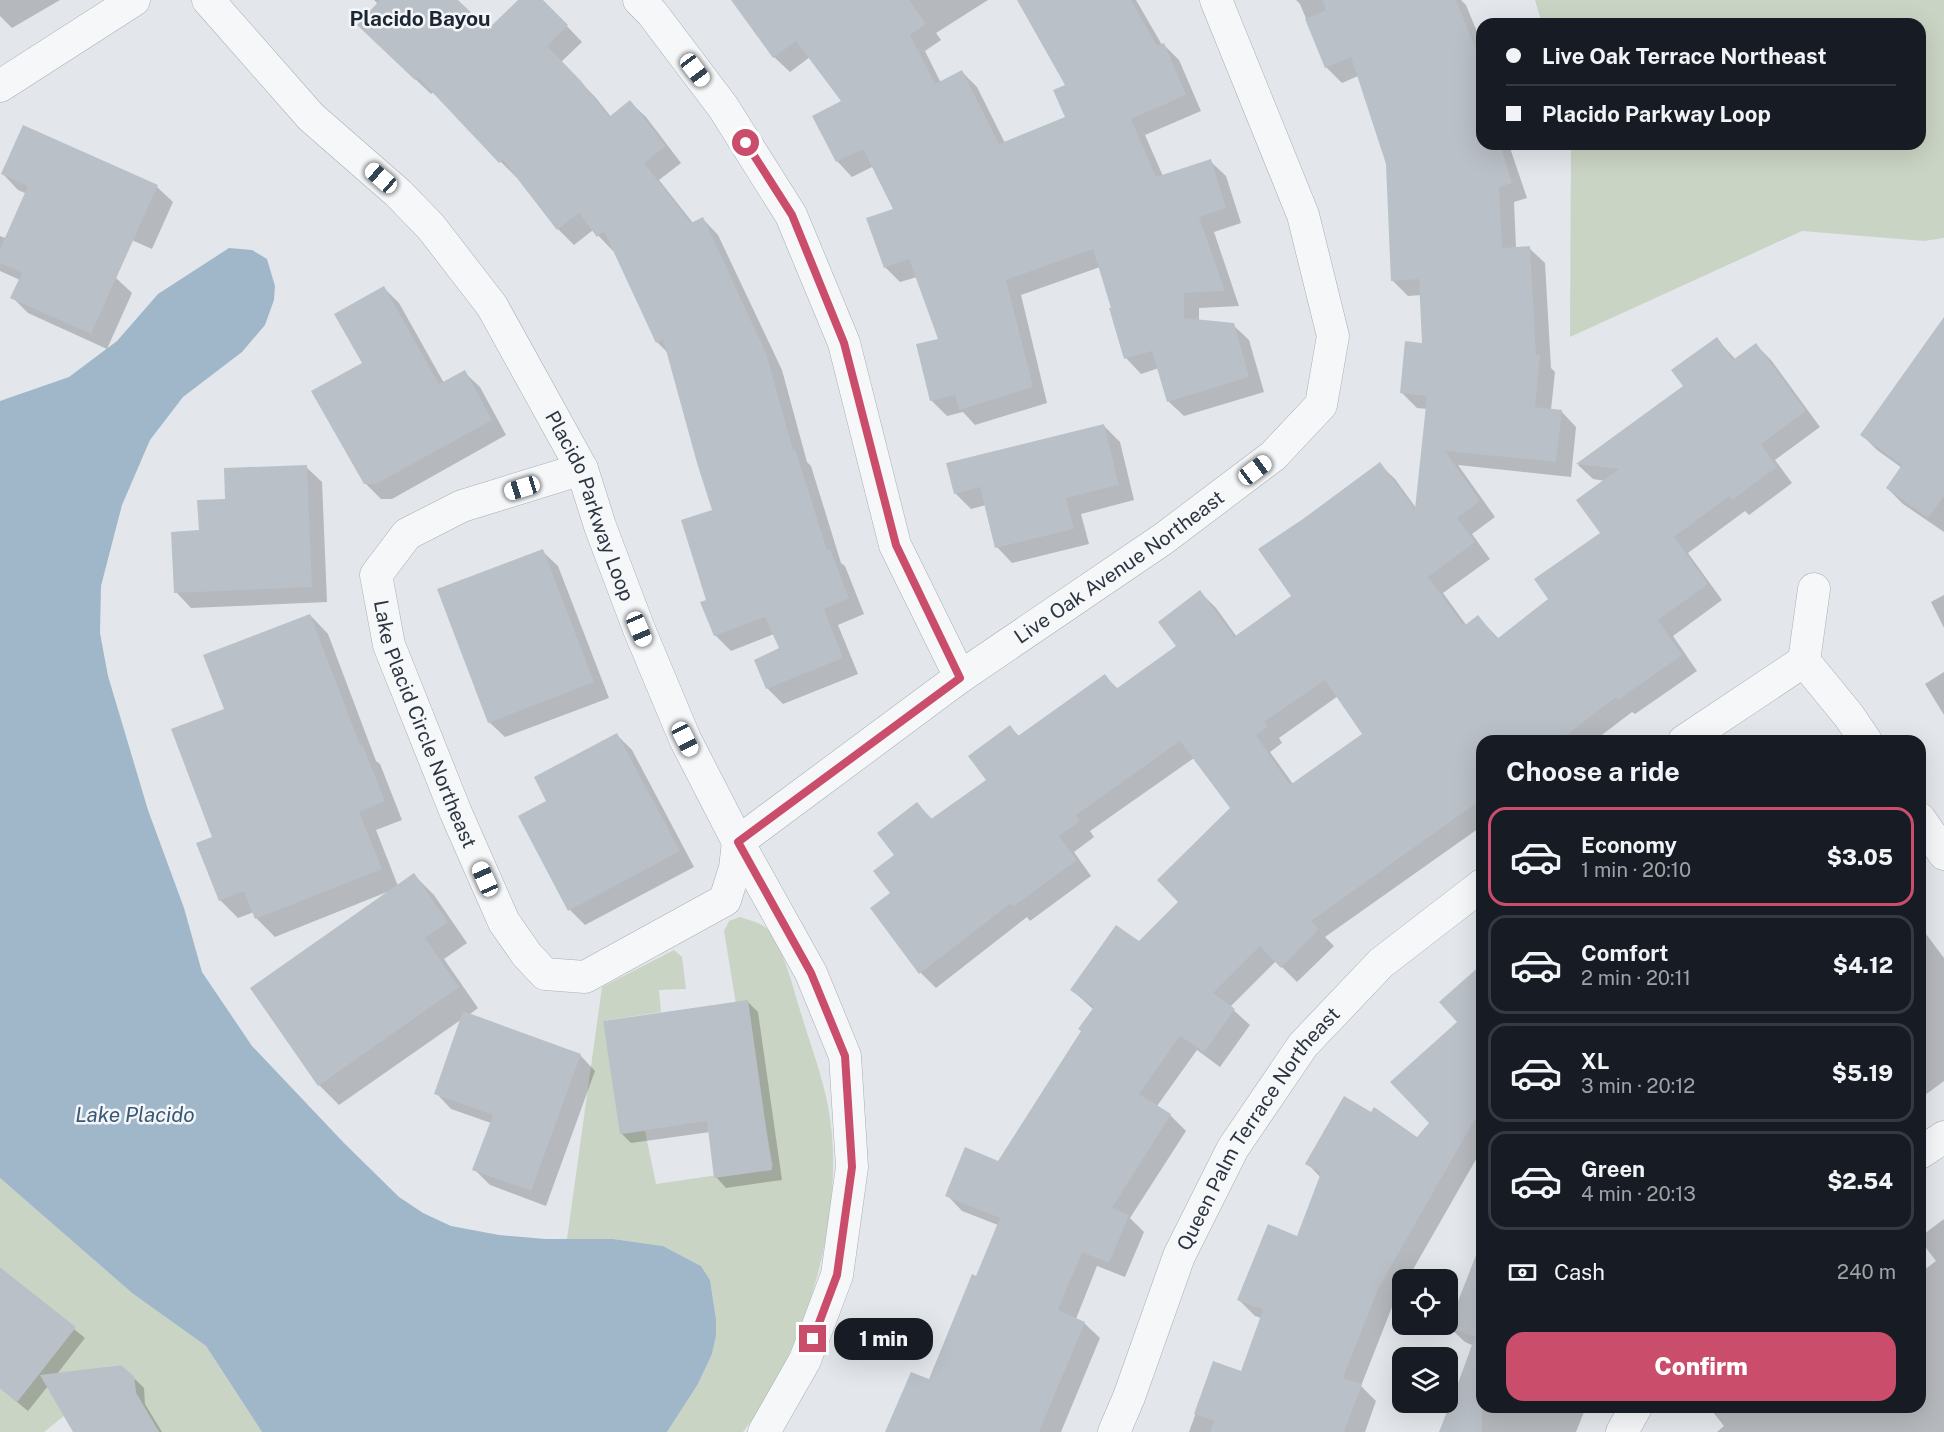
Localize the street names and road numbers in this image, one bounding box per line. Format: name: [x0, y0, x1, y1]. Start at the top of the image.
street label: Placido Parkway Loop: [540, 407, 639, 604]
street label: Live Oak Avenue Northeast: [1010, 485, 1229, 649]
street label: Lake Placid Circle Northeast: [369, 598, 482, 852]
street label: Queen Palm Terrace Northeast: [1172, 1002, 1345, 1255]

